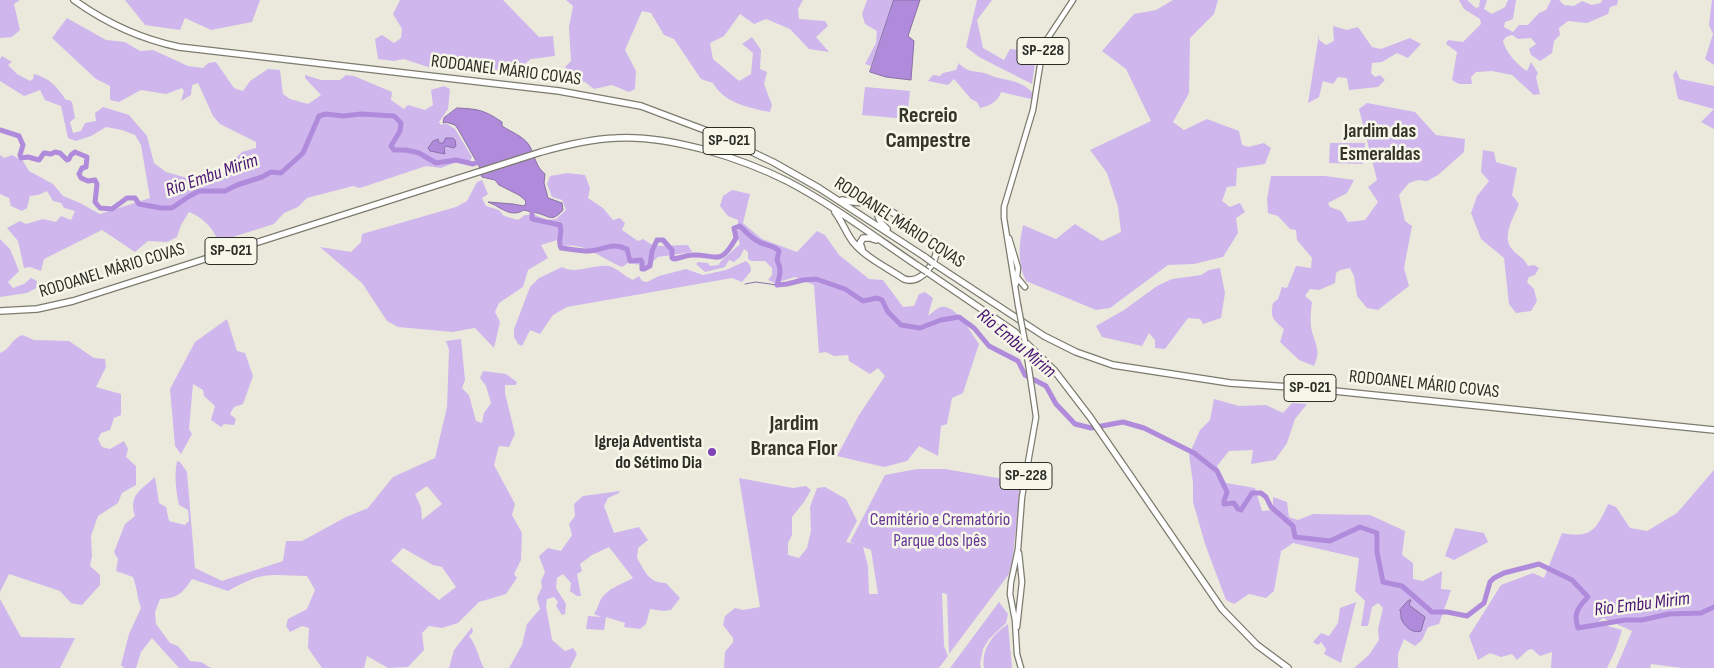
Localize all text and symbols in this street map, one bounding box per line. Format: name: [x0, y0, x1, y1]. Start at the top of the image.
road number: SP-228: [1017, 37, 1069, 64]
street label: RODOANEL MÁRIO COVAS: [430, 51, 582, 91]
district label: Recreio Campestre: [885, 103, 971, 154]
district label: Jardim das Esmeraldas: [1340, 120, 1420, 167]
road number: SP-021: [703, 128, 755, 154]
water label: Rio Embu Mirim: [163, 150, 261, 202]
street label: RODOANEL MÁRIO COVAS: [830, 173, 968, 273]
road number: SP-021: [205, 238, 257, 264]
street label: RODOANEL MÁRIO COVAS: [37, 239, 187, 303]
water label: Rio Embu Mirim: [972, 304, 1060, 384]
street label: RODOANEL MÁRIO COVAS: [1348, 366, 1500, 404]
road number: SP-021: [1284, 374, 1336, 402]
district label: Jardim Branca Flor: [750, 411, 838, 462]
place label: Igreja Adventista do Sétimo Dia: [594, 431, 702, 474]
marker: Igreja Adventista do Sétimo Dia: [706, 446, 718, 458]
road number: SP-228: [1000, 462, 1052, 490]
park label: Cemitério e Crematório Parque dos Ipês: [870, 509, 1010, 552]
water label: Rio Embu Mirim: [1593, 588, 1691, 622]

